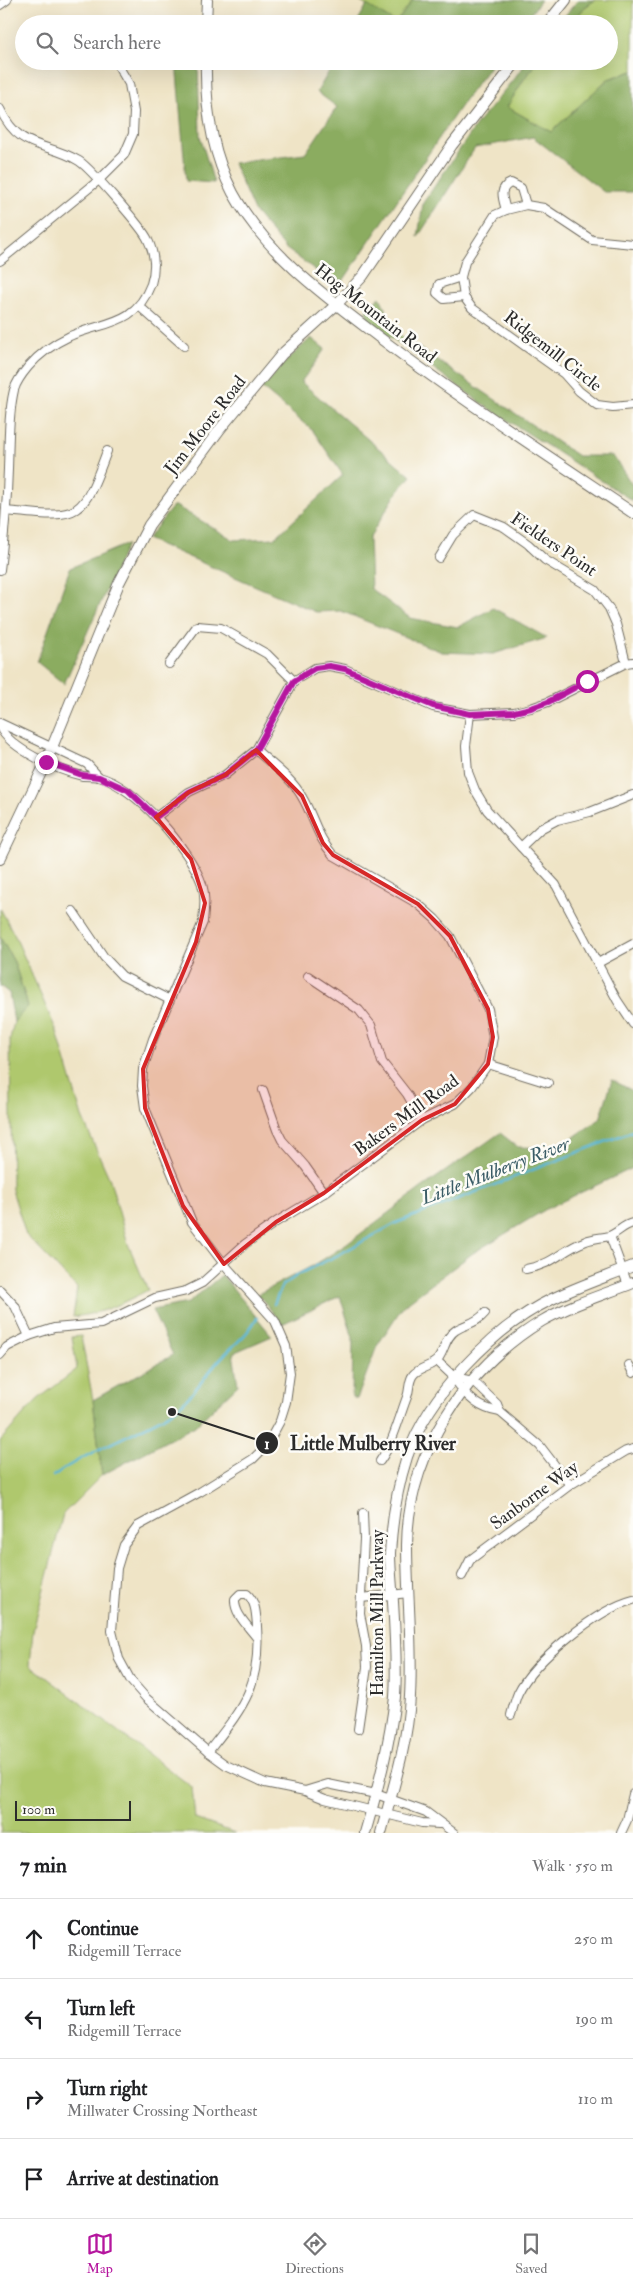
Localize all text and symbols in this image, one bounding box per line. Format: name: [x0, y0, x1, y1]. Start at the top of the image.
search box: [15, 15, 618, 70]
icon: search: [33, 29, 61, 57]
text: Search here: [73, 31, 161, 55]
street label: Hog Mountain Road: [310, 259, 441, 368]
street label: Ridgemill Circle: [499, 306, 607, 397]
street label: Jim Moore Road: [159, 371, 251, 480]
street label: Fielders Point: [506, 507, 601, 582]
route start: [576, 670, 599, 693]
route end: [35, 751, 58, 774]
street label: Bakers Mill Road: [349, 1069, 464, 1161]
water label: Little Mulberry River: [417, 1131, 574, 1211]
callout: Little Mulberry River: [255, 1426, 465, 1460]
text: Little Mulberry River: [290, 1432, 457, 1457]
text: 1: [264, 1435, 270, 1454]
street label: Sanborne Way: [486, 1455, 584, 1535]
street label: Hamilton Mill Parkway: [366, 1528, 389, 1696]
scale bar: [15, 1798, 131, 1821]
text: 100 m: [22, 1801, 55, 1818]
text: 7 min: [20, 1852, 67, 1879]
text: Walk · 550 m: [532, 1856, 613, 1876]
text: Continue: [67, 1917, 138, 1941]
icon: ahead: [20, 1925, 48, 1953]
text: 250 m: [574, 1929, 613, 1949]
text: Ridgemill Terrace: [67, 1941, 182, 1961]
text: Turn left: [67, 1997, 135, 2021]
icon: left: [20, 2005, 48, 2033]
text: 190 m: [575, 2009, 613, 2029]
text: Ridgemill Terrace: [67, 2021, 182, 2041]
text: Turn right: [67, 2077, 147, 2101]
icon: right: [20, 2085, 48, 2113]
text: 110 m: [578, 2089, 613, 2109]
text: Millwater Crossing Northeast: [67, 2101, 257, 2121]
icon: arrive: [20, 2165, 48, 2193]
text: Arrive at destination: [67, 2167, 219, 2191]
tab: Map: [86, 2230, 114, 2277]
tab: Directions: [285, 2230, 344, 2277]
tab: Saved: [515, 2230, 547, 2277]

